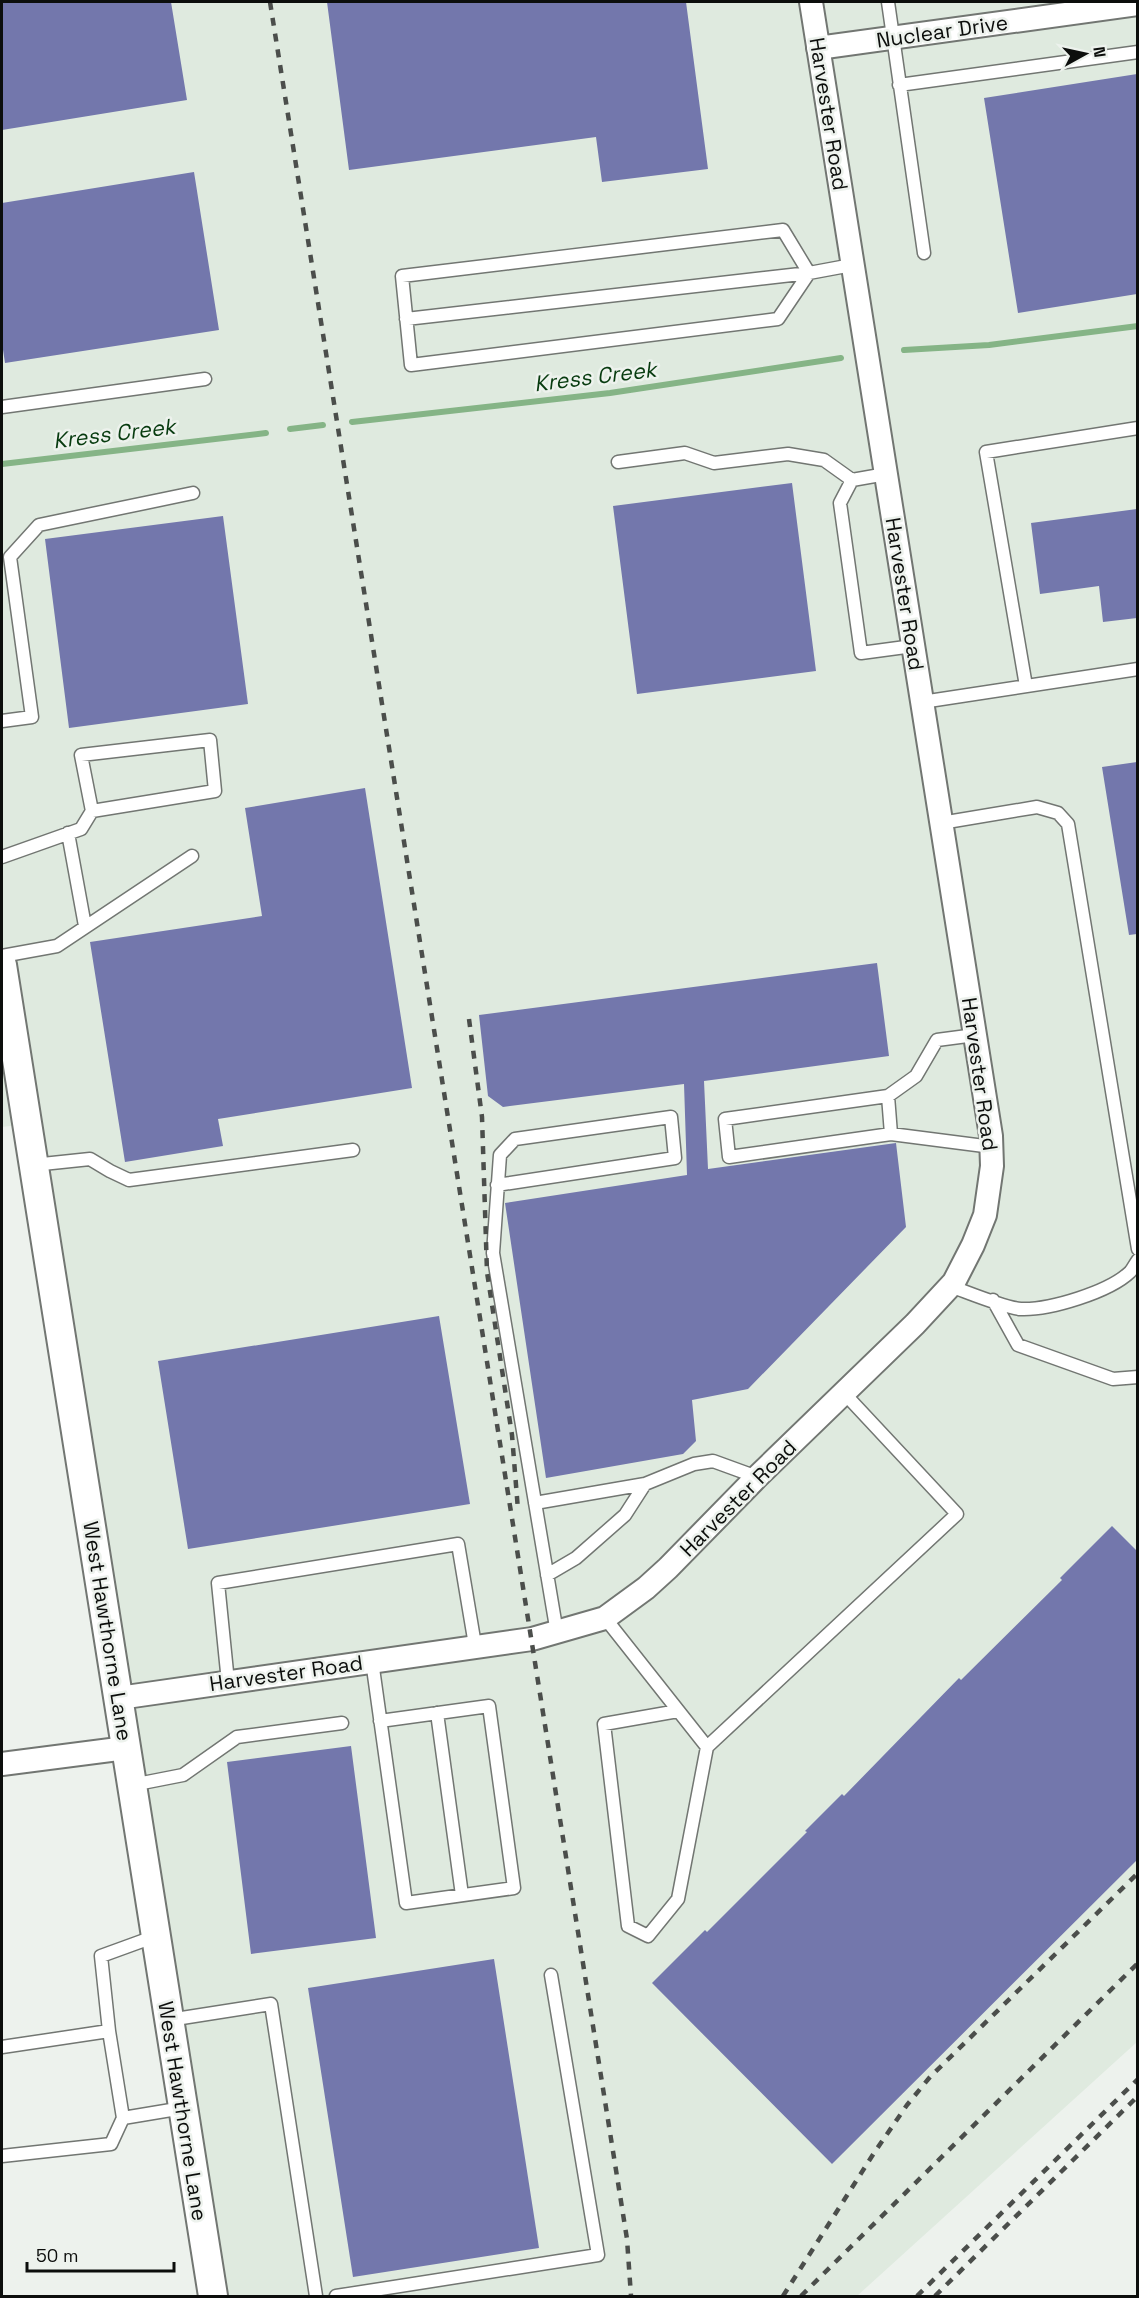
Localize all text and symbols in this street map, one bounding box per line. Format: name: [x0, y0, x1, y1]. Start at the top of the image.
street label: Nuclear Drive: [874, 8, 1010, 54]
north arrow: [1055, 24, 1115, 84]
street label: Harvester Road: [804, 36, 854, 192]
text: N: [1088, 45, 1111, 59]
water label: Kress Creek: [532, 354, 660, 397]
water label: Kress Creek: [51, 411, 179, 454]
street label: Harvester Road: [880, 516, 930, 672]
street label: Harvester Road: [956, 996, 1004, 1152]
street label: Harvester Road: [674, 1434, 802, 1562]
street label: West Hawthorne Lane: [77, 1519, 139, 1743]
street label: Harvester Road: [208, 1649, 364, 1697]
street label: West Hawthorne Lane: [152, 1999, 214, 2223]
scale bar: [27, 2235, 174, 2273]
text: 50 m: [36, 2244, 78, 2267]

